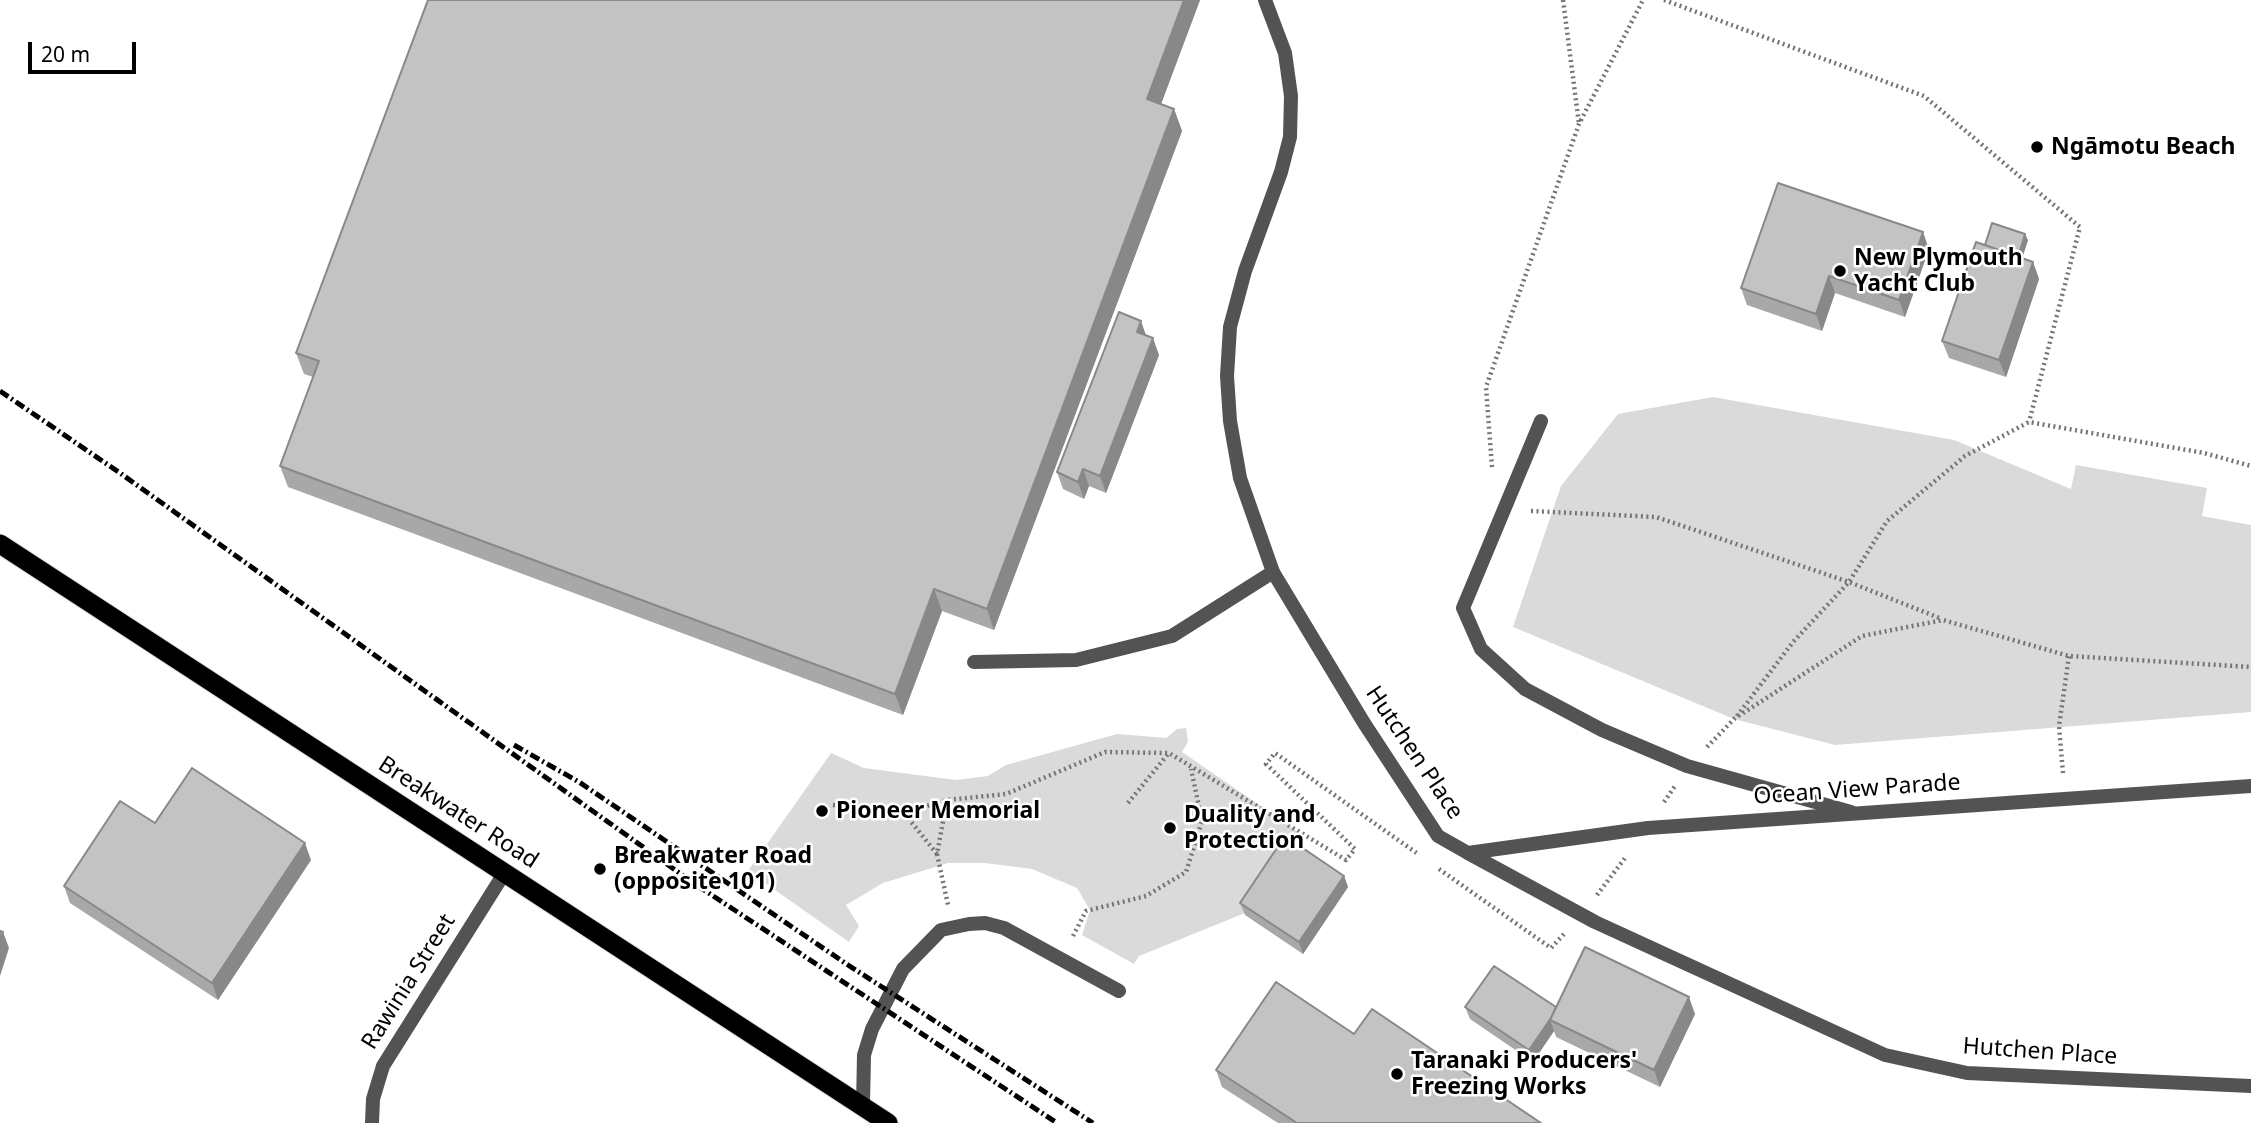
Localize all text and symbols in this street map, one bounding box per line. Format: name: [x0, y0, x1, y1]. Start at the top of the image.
scale bar: [32, 28, 140, 72]
text: 20 m: [41, 40, 90, 68]
place label: Ngāmotu Beach: [2051, 133, 2235, 161]
marker: Ngāmotu Beach: [2029, 139, 2045, 155]
place label: New Plymouth Yacht Club: [1854, 244, 2023, 298]
marker: New Plymouth Yacht Club: [1832, 263, 1848, 279]
street label: Hutchen Place: [1359, 681, 1469, 825]
street label: Breakwater Road: [373, 751, 543, 875]
street label: Ocean View Parade: [1753, 769, 1961, 811]
place label: Pioneer Memorial: [836, 797, 1040, 825]
place label: Duality and Protection: [1184, 801, 1316, 855]
marker: Pioneer Memorial: [814, 803, 830, 819]
marker: Duality and Protection: [1162, 820, 1178, 836]
place label: Breakwater Road (opposite 101): [614, 842, 812, 896]
marker: Breakwater Road (opposite 101): [592, 861, 608, 877]
street label: Rawinia Street: [356, 909, 462, 1055]
street label: Hutchen Place: [1962, 1033, 2118, 1071]
place label: Taranaki Producers' Freezing Works: [1411, 1047, 1637, 1101]
marker: Taranaki Producers' Freezing Works: [1389, 1066, 1405, 1082]

